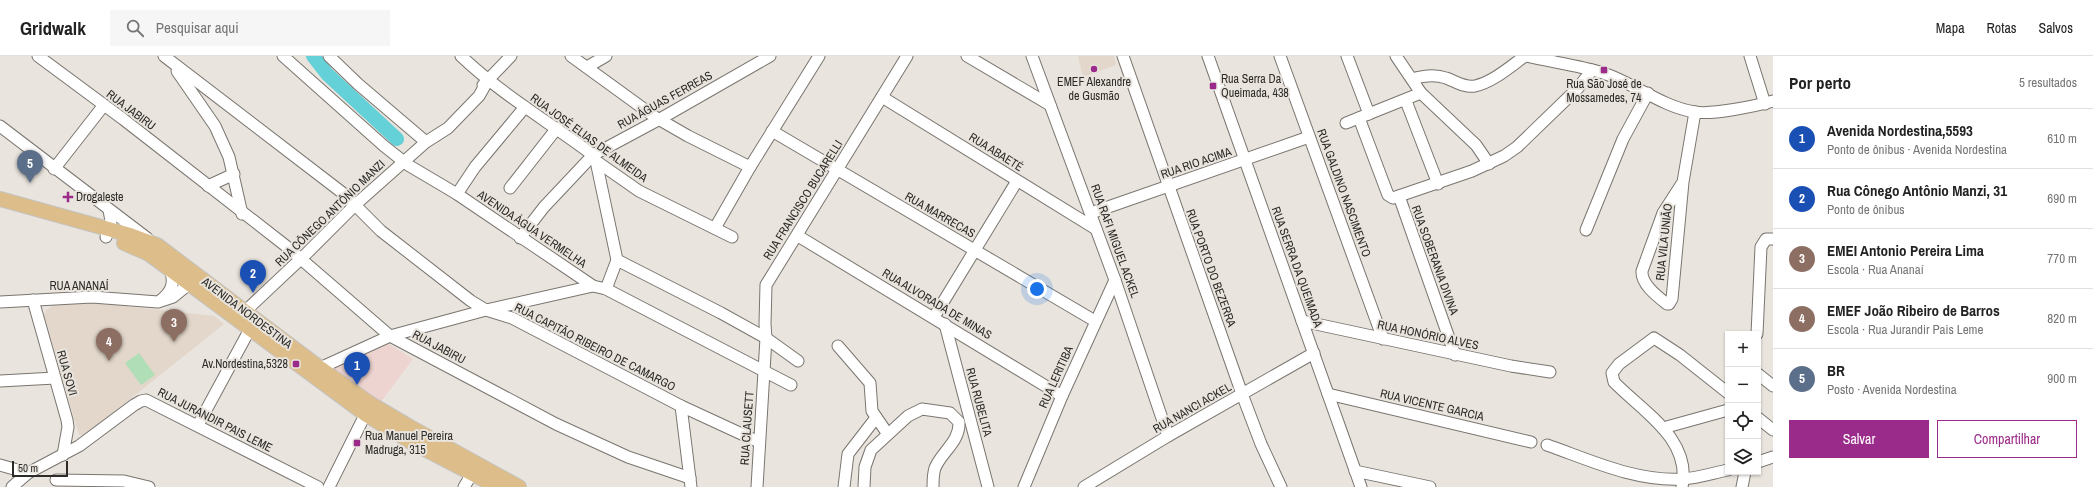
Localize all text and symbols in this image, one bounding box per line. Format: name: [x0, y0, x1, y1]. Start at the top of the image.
search box: [110, 10, 390, 46]
text: Gridwalk: [20, 15, 86, 41]
icon: search: [124, 17, 146, 39]
text: Pesquisar aqui: [156, 17, 239, 38]
text: Mapa: [1936, 19, 1965, 37]
text: Rotas: [1987, 19, 2017, 37]
text: Salvos: [2039, 19, 2073, 37]
marker: EMEF Alexandre de Gusmão: [1089, 64, 1099, 74]
marker: Rua São José de Mossamedes, 74: [1599, 65, 1609, 75]
street label: RUA ÁGUAS FERREAS: [615, 67, 716, 133]
place label: Rua Serra Da Queimada, 438: [1221, 71, 1289, 101]
text: Por perto: [1789, 71, 1851, 94]
place label: EMEF Alexandre de Gusmão: [1057, 74, 1131, 104]
text: 5 resultados: [2019, 74, 2077, 91]
place label: Rua São José de Mossamedes, 74: [1566, 76, 1642, 106]
marker: Rua Serra Da Queimada, 438: [1208, 81, 1218, 91]
street label: RUA JABIRU: [103, 86, 159, 134]
street label: RUA JOSÉ ELIAS DE ALMEIDA: [527, 90, 651, 186]
text: Avenida Nordestina,5593: [1827, 120, 1973, 141]
street label: RUA GALDINO NASCIMENTO: [1313, 127, 1375, 260]
street label: RUA ABAETÉ: [966, 129, 1026, 175]
text: 1: [1799, 130, 1805, 147]
text: 610 m: [2047, 130, 2077, 147]
street label: RUA FRANCISCO BUCARELLI: [760, 137, 846, 263]
text: Ponto de ônibus · Avenida Nordestina: [1827, 141, 2007, 158]
street label: RUA RIO ACIMA: [1158, 143, 1234, 183]
pin: 5: [17, 150, 43, 183]
street label: RUA CÔNEGO ANTÔNIO MANZI: [272, 156, 388, 270]
text: Rua Cônego Antônio Manzi, 31: [1827, 180, 2007, 201]
street label: RUA RAFI MIGUEL ACKEL: [1087, 182, 1143, 301]
street label: AVENIDA ÁGUA VERMELHA: [473, 186, 590, 272]
street label: RUA MARRECAS: [902, 188, 978, 242]
place label: Drogaleste: [76, 189, 124, 205]
text: 2: [1799, 190, 1805, 207]
text: 690 m: [2047, 190, 2077, 207]
marker: Drogaleste: [63, 192, 73, 202]
text: Ponto de ônibus: [1827, 201, 1905, 218]
street label: RUA VILA UNIÃO: [1652, 202, 1676, 281]
street label: RUA SOBERANIA DIVINA: [1408, 203, 1462, 317]
street label: RUA SERRA DA QUEIMADA: [1268, 204, 1326, 330]
street label: RUA PORTO DO BEZERRA: [1182, 207, 1240, 330]
text: EMEI Antonio Pereira Lima: [1827, 240, 1984, 261]
text: 3: [1799, 250, 1805, 267]
text: 770 m: [2047, 250, 2077, 267]
pin: 2: [240, 260, 266, 293]
text: Escola · Rua Ananaí: [1827, 261, 1924, 278]
street label: RUA ALVORADA DE MINAS: [879, 265, 995, 343]
street label: AVENIDA NORDESTINA: [198, 273, 296, 353]
street label: RUA ANANAÍ: [49, 278, 109, 294]
your location: [1027, 279, 1047, 299]
street label: RUA CAPITÃO RIBEIRO DE CAMARGO: [512, 299, 679, 395]
text: EMEF João Ribeiro de Barros: [1827, 300, 2000, 321]
pin: 3: [161, 309, 187, 342]
text: 4: [1799, 310, 1805, 327]
text: 820 m: [2047, 310, 2077, 327]
street label: RUA HONÓRIO ALVES: [1376, 316, 1481, 354]
text: Escola · Rua Jurandir Pais Leme: [1827, 321, 1983, 338]
street label: RUA JABIRU: [410, 326, 468, 368]
pin: 4: [96, 328, 122, 361]
map controls: [1725, 331, 1761, 475]
button: +: [1725, 331, 1761, 367]
street label: RUA LERITIBA: [1035, 343, 1077, 411]
street label: RUA SOVI: [53, 348, 81, 398]
pin: 1: [344, 352, 370, 385]
place label: Av.Nordestina,5328: [201, 356, 288, 372]
marker: Av.Nordestina,5328: [291, 359, 301, 369]
text: BR: [1827, 360, 1845, 381]
street label: RUA RUBELITA: [962, 366, 996, 438]
button: −: [1725, 367, 1761, 403]
text: 5: [1799, 370, 1805, 387]
text: 900 m: [2047, 370, 2077, 387]
street label: RUA NANCI ACKEL: [1150, 379, 1235, 437]
text: Posto · Avenida Nordestina: [1827, 381, 1957, 398]
street label: RUA JURANDIR PAIS LEME: [155, 384, 275, 456]
street label: RUA VICENTE GARCIA: [1379, 385, 1486, 425]
street label: RUA CLAUSETT: [736, 390, 758, 466]
button: locate: [1725, 403, 1761, 439]
button: Salvar: [1789, 420, 1929, 458]
button: Compartilhar: [1937, 420, 2077, 458]
place label: Rua Manuel Pereira Madruga, 315: [365, 428, 454, 458]
marker: Rua Manuel Pereira Madruga, 315: [352, 438, 362, 448]
button: layers: [1725, 439, 1761, 475]
scale bar: [12, 459, 68, 478]
text: 50 m: [18, 461, 38, 475]

